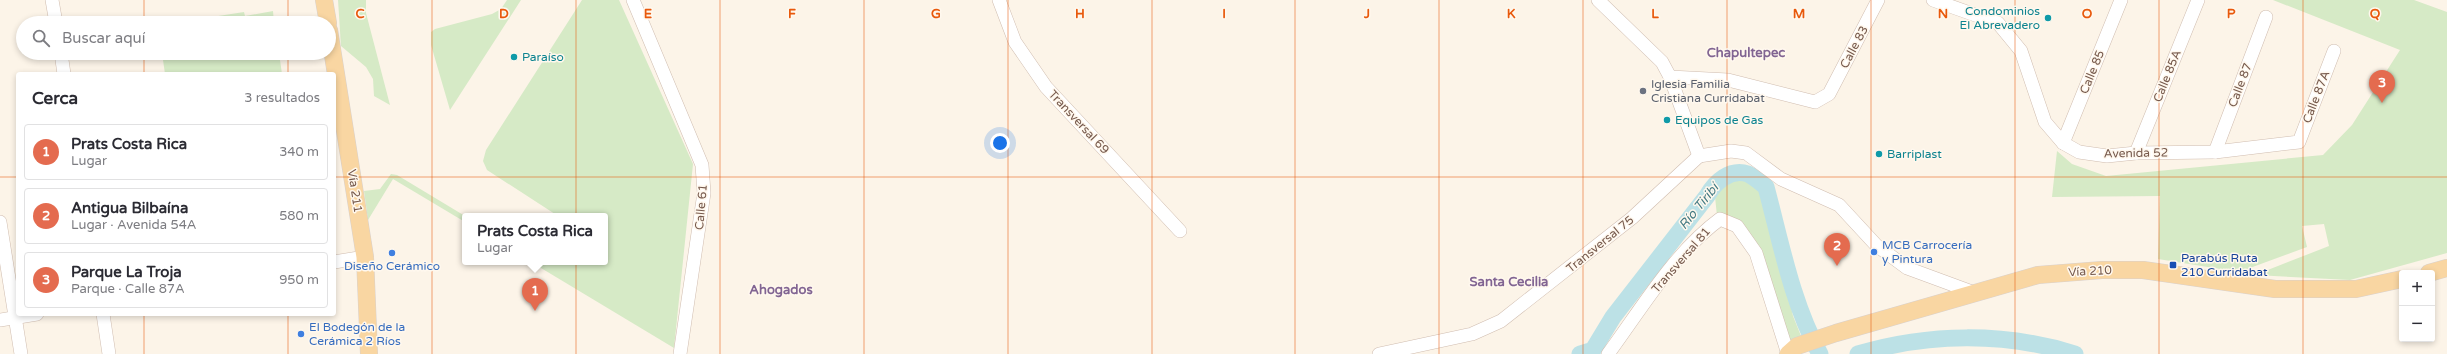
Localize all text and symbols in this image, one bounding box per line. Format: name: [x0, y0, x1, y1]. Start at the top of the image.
place label: Condominios El Abrevadero: [1960, 4, 2040, 32]
text: C: [355, 6, 365, 22]
text: D: [499, 6, 509, 22]
text: E: [644, 6, 652, 22]
text: F: [788, 6, 796, 22]
text: G: [931, 6, 941, 22]
text: H: [1075, 6, 1085, 22]
text: I: [1222, 6, 1226, 22]
text: J: [1363, 6, 1370, 22]
text: K: [1507, 6, 1516, 22]
text: L: [1651, 6, 1659, 22]
text: M: [1793, 6, 1805, 22]
text: N: [1938, 6, 1948, 22]
text: O: [2082, 6, 2093, 22]
text: P: [2227, 6, 2236, 22]
text: Q: [2370, 6, 2381, 22]
marker: Condominios El Abrevadero: [2043, 13, 2053, 23]
search box: [16, 16, 336, 60]
street label: Calle 83: [1837, 23, 1871, 71]
icon: search: [30, 27, 52, 49]
text: Buscar aquí: [62, 29, 145, 47]
district label: Chapultepec: [1707, 45, 1785, 61]
street label: Calle 85: [2077, 48, 2107, 96]
street label: Calle 85A: [2150, 48, 2184, 104]
place label: Paraíso: [522, 50, 564, 64]
marker: Paraíso: [509, 52, 519, 62]
street label: Calle 87: [2225, 61, 2255, 109]
street label: Calle 87A: [2300, 69, 2332, 125]
pin: 3: [2369, 70, 2395, 103]
place label: Iglesia Familia Cristiana Curridabat: [1651, 77, 1765, 105]
marker: Iglesia Familia Cristiana Curridabat: [1638, 86, 1648, 96]
street label: Transversal 69: [1046, 87, 1112, 157]
text: Cerca: [32, 88, 78, 109]
text: 3 resultados: [244, 90, 320, 106]
place label: Equipos de Gas: [1675, 113, 1763, 127]
marker: Equipos de Gas: [1662, 115, 1672, 125]
your location: [990, 133, 1010, 153]
text: Prats Costa Rica: [71, 135, 187, 153]
text: 1: [42, 144, 50, 160]
text: 340 m: [279, 144, 319, 160]
street label: Avenida 52: [2104, 145, 2168, 161]
place label: Barriplast: [1887, 147, 1942, 161]
marker: Barriplast: [1874, 149, 1884, 159]
text: Lugar: [71, 153, 107, 169]
street label: Vía 211: [345, 168, 365, 214]
water label: Río Tiribí: [1675, 178, 1724, 233]
street label: Calle 61: [692, 183, 710, 231]
text: Antigua Bilbaína: [71, 199, 188, 217]
text: 2: [42, 208, 50, 224]
text: 580 m: [279, 208, 319, 224]
popup: [462, 213, 608, 265]
street label: Transversal 75: [1564, 213, 1636, 275]
text: Lugar · Avenida 54A: [71, 217, 197, 233]
text: Prats Costa Rica: [477, 222, 593, 240]
street label: Transversal 81: [1649, 224, 1713, 296]
pin: 2: [1824, 233, 1850, 266]
place label: MCB Carrocería y Pintura: [1882, 238, 1972, 266]
text: Lugar: [477, 240, 513, 256]
marker: MCB Carrocería y Pintura: [1869, 247, 1879, 257]
marker: Diseño Cerámico: [387, 248, 397, 258]
place label: Parabús Ruta 210 Curridabat: [2181, 251, 2268, 279]
place label: Diseño Cerámico: [344, 259, 440, 273]
marker: Parabús Ruta 210 Curridabat: [2168, 260, 2178, 270]
text: Parque La Troja: [71, 263, 182, 281]
street label: Vía 210: [2068, 263, 2113, 279]
map controls: [2399, 270, 2435, 342]
button: +: [2399, 270, 2435, 306]
text: 3: [42, 272, 50, 288]
text: 950 m: [279, 272, 319, 288]
district label: Santa Cecilia: [1470, 274, 1548, 290]
pin: 1: [522, 278, 548, 311]
text: Parque · Calle 87A: [71, 281, 185, 297]
district label: Ahogados: [749, 282, 813, 298]
button: −: [2399, 306, 2435, 342]
place label: El Bodegón de la Cerámica 2 Ríos: [309, 320, 405, 348]
marker: El Bodegón de la Cerámica 2 Ríos: [296, 329, 306, 339]

